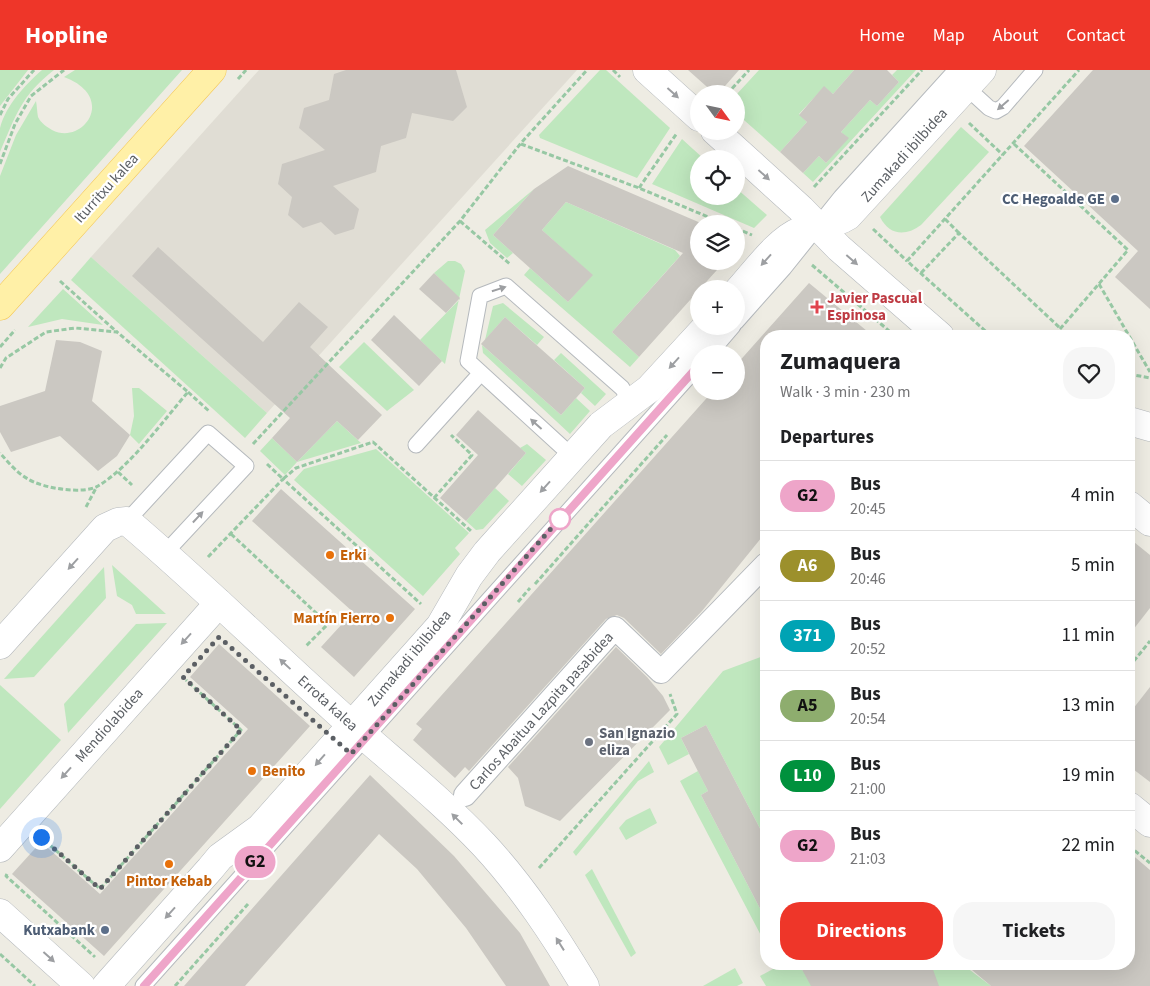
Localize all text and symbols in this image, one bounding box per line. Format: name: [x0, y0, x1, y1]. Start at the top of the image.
text: Hopline: [25, 18, 108, 53]
text: Home: [859, 23, 905, 48]
text: Map: [933, 23, 965, 48]
text: About: [993, 23, 1038, 48]
text: Contact: [1066, 23, 1125, 48]
north arrow: [690, 85, 745, 140]
map controls: [690, 85, 745, 400]
one-way arrow: [666, 87, 678, 99]
one-way arrow: [996, 99, 1009, 110]
street label: Zumakadi ibilbidea: [856, 104, 952, 207]
street label: Iturritxu kalea: [69, 149, 143, 228]
button: locate: [690, 150, 745, 205]
one-way arrow: [758, 170, 771, 181]
place label: CC Hegoalde GE: [1002, 189, 1105, 210]
marker: CC Hegoalde GE: [1109, 193, 1121, 205]
button: layers: [690, 215, 745, 270]
one-way arrow: [761, 253, 772, 266]
one-way arrow: [846, 254, 859, 265]
button: +: [690, 280, 745, 335]
one-way arrow: [492, 285, 507, 293]
place label: Javier Pascual Espinosa: [827, 288, 923, 326]
marker: Javier Pascual Espinosa: [811, 301, 823, 313]
text: Zumaquera: [780, 344, 901, 379]
button: −: [690, 345, 745, 400]
button: heart: [1063, 347, 1115, 399]
one-way arrow: [668, 356, 680, 368]
text: Walk · 3 min · 230 m: [780, 381, 911, 403]
one-way arrow: [531, 418, 543, 430]
text: Departures: [780, 424, 874, 451]
text: Bus: [850, 471, 881, 498]
one-way arrow: [540, 481, 551, 494]
text: 4 min: [1071, 482, 1115, 509]
text: G2: [797, 483, 818, 508]
text: 20:45: [850, 498, 886, 520]
unlabelled marker: [549, 508, 571, 530]
one-way arrow: [192, 511, 204, 523]
text: Bus: [850, 541, 881, 568]
place label: Erki: [340, 545, 367, 566]
marker: Erki: [324, 549, 336, 561]
text: 5 min: [1071, 552, 1115, 579]
text: A6: [798, 553, 817, 578]
one-way arrow: [67, 558, 79, 570]
text: 20:46: [850, 568, 886, 590]
street label: Zumakadi ibilbidea: [363, 605, 456, 711]
place label: Martín Fierro: [293, 608, 380, 629]
text: Bus: [850, 611, 881, 638]
marker: Martín Fierro: [384, 612, 396, 624]
text: 11 min: [1061, 622, 1115, 649]
text: 371: [793, 623, 822, 648]
street label: Carlos Abaitua Lazpita pasabidea: [464, 627, 618, 795]
one-way arrow: [181, 633, 192, 646]
text: 20:52: [850, 638, 886, 660]
one-way arrow: [279, 658, 291, 670]
street label: Errota kalea: [293, 671, 362, 736]
text: Bus: [850, 681, 881, 708]
street label: Mendiolabidea: [70, 684, 148, 767]
text: 13 min: [1061, 692, 1115, 719]
text: A5: [798, 693, 817, 718]
text: 20:54: [850, 708, 886, 730]
place label: San Ignazio eliza: [599, 723, 675, 761]
marker: San Ignazio eliza: [583, 736, 595, 748]
text: Bus: [850, 751, 881, 778]
one-way arrow: [314, 754, 326, 766]
place label: Benito: [262, 761, 305, 782]
text: 19 min: [1061, 762, 1115, 789]
text: L10: [793, 763, 822, 788]
marker: Benito: [246, 765, 258, 777]
one-way arrow: [60, 767, 72, 779]
text: 21:00: [850, 778, 886, 800]
one-way arrow: [452, 813, 464, 825]
text: Bus: [850, 821, 881, 848]
your location: [29, 825, 54, 850]
text: 22 min: [1061, 832, 1115, 859]
text: G2: [797, 833, 818, 858]
line badge: G2: [232, 846, 278, 878]
text: 21:03: [850, 848, 886, 870]
text: G2: [245, 849, 266, 874]
marker: Pintor Kebab: [163, 858, 175, 870]
place label: Pintor Kebab: [126, 871, 212, 892]
button: Directions: [780, 902, 943, 960]
button: Tickets: [953, 902, 1115, 960]
one-way arrow: [165, 907, 176, 919]
place label: Kutxabank: [23, 920, 96, 941]
marker: Kutxabank: [99, 924, 111, 936]
one-way arrow: [555, 938, 565, 951]
one-way arrow: [43, 951, 55, 963]

